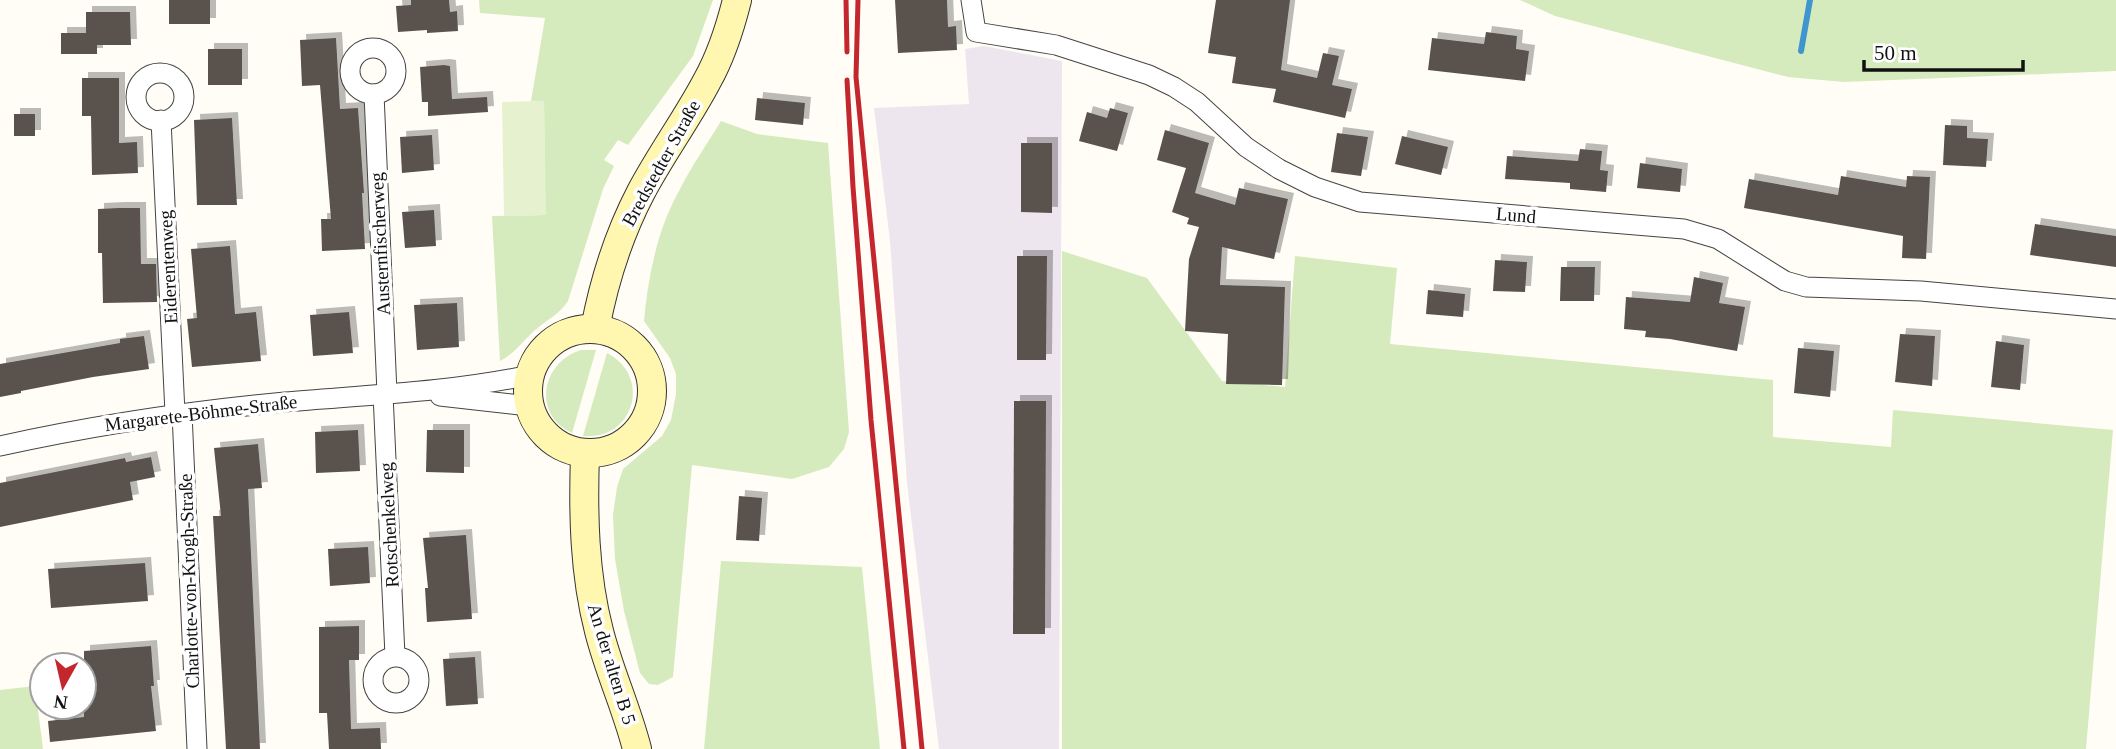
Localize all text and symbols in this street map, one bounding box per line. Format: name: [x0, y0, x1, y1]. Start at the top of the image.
scale bar: [1864, 28, 2023, 72]
text: 50 m: [1874, 41, 1917, 65]
street label: Bredstedter Straße: [618, 96, 704, 230]
street label: Austernfischerweg: [366, 171, 394, 316]
street label: Lund: [1495, 203, 1537, 227]
street label: Eiderentenweg: [155, 209, 181, 324]
street label: Margarete-Böhme-Straße: [104, 391, 298, 435]
street label: Rotschenkelweg: [375, 461, 403, 588]
street label: Charlotte-von-Krogh-Straße: [175, 473, 203, 689]
street label: An der alten B 5: [584, 601, 640, 727]
north arrow: [28, 651, 98, 721]
text: N: [52, 691, 69, 714]

